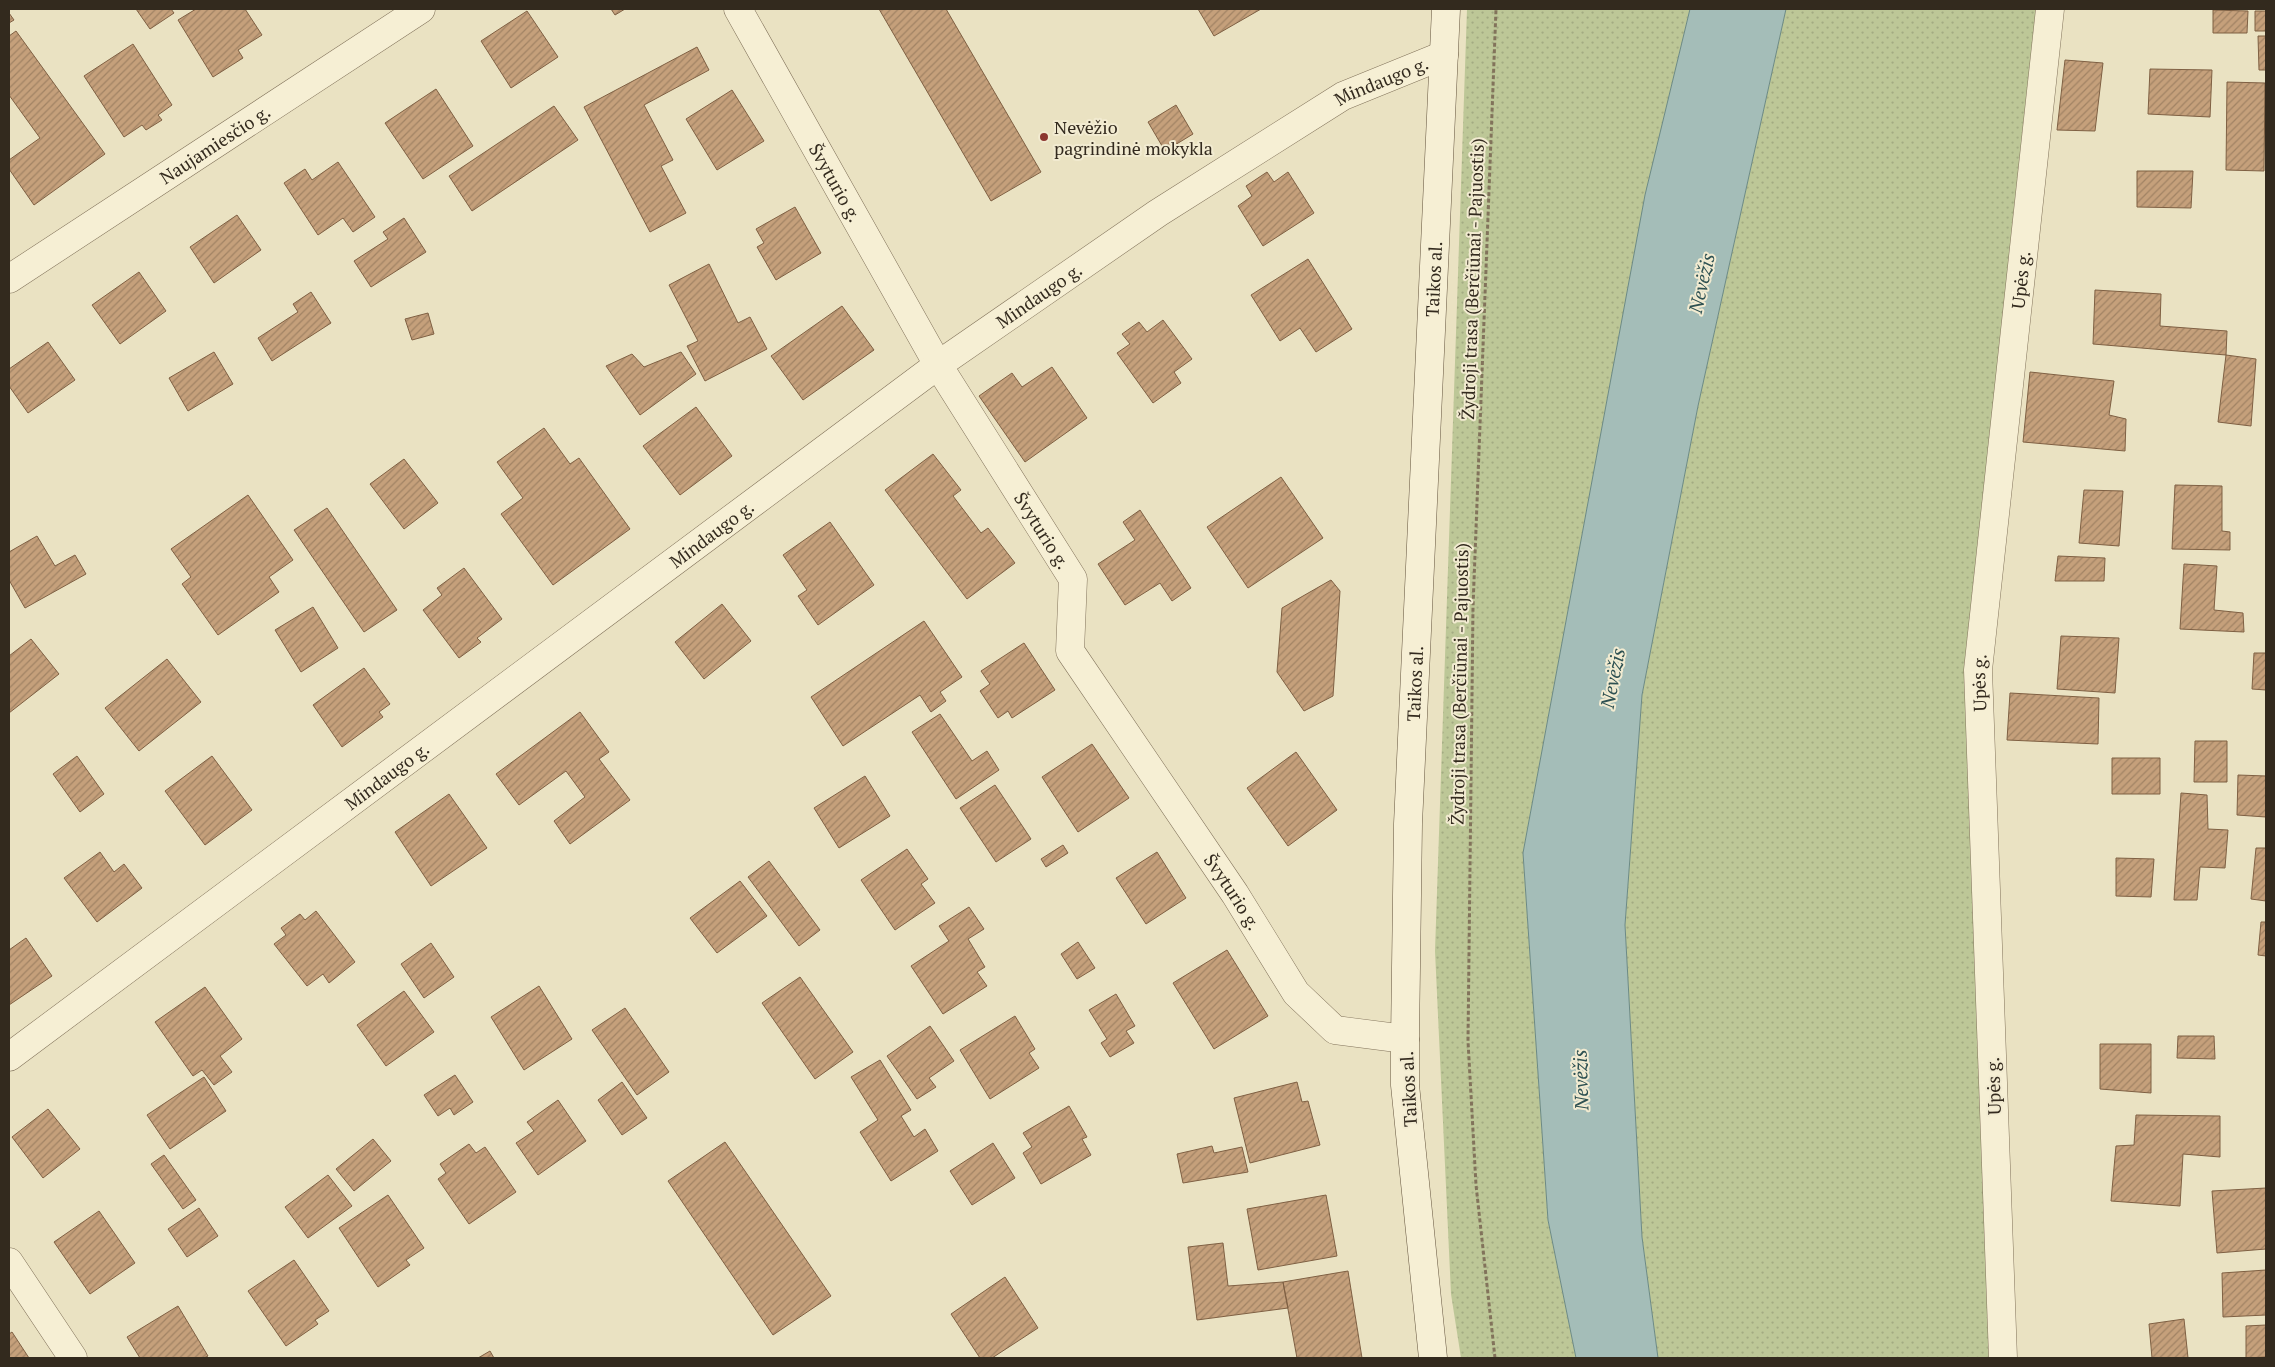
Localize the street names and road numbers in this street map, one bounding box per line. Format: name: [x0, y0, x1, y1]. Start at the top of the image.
street label: Mindaugo g.: [1329, 51, 1432, 111]
street label: Naujamiesčio g.: [155, 99, 275, 189]
street label: Žydroji trasa (Berčiūnai - Pajuostis): [1455, 138, 1489, 420]
street label: Švyturio g.: [804, 139, 867, 226]
street label: Taikos al.: [1420, 241, 1447, 318]
street label: Upės g.: [2005, 250, 2036, 310]
street label: Mindaugo g.: [991, 257, 1087, 333]
street label: Švyturio g.: [1009, 487, 1076, 574]
street label: Mindaugo g.: [664, 494, 759, 573]
street label: Žydroji trasa (Berčiūnai - Pajuostis): [1445, 543, 1473, 825]
street label: Taikos al.: [1401, 645, 1428, 722]
street label: Upės g.: [1966, 652, 1992, 712]
street label: Mindaugo g.: [340, 736, 434, 815]
street label: Švyturio g.: [1199, 849, 1266, 935]
street label: Taikos al.: [1394, 1051, 1422, 1127]
street label: Upės g.: [1980, 1057, 2006, 1115]

